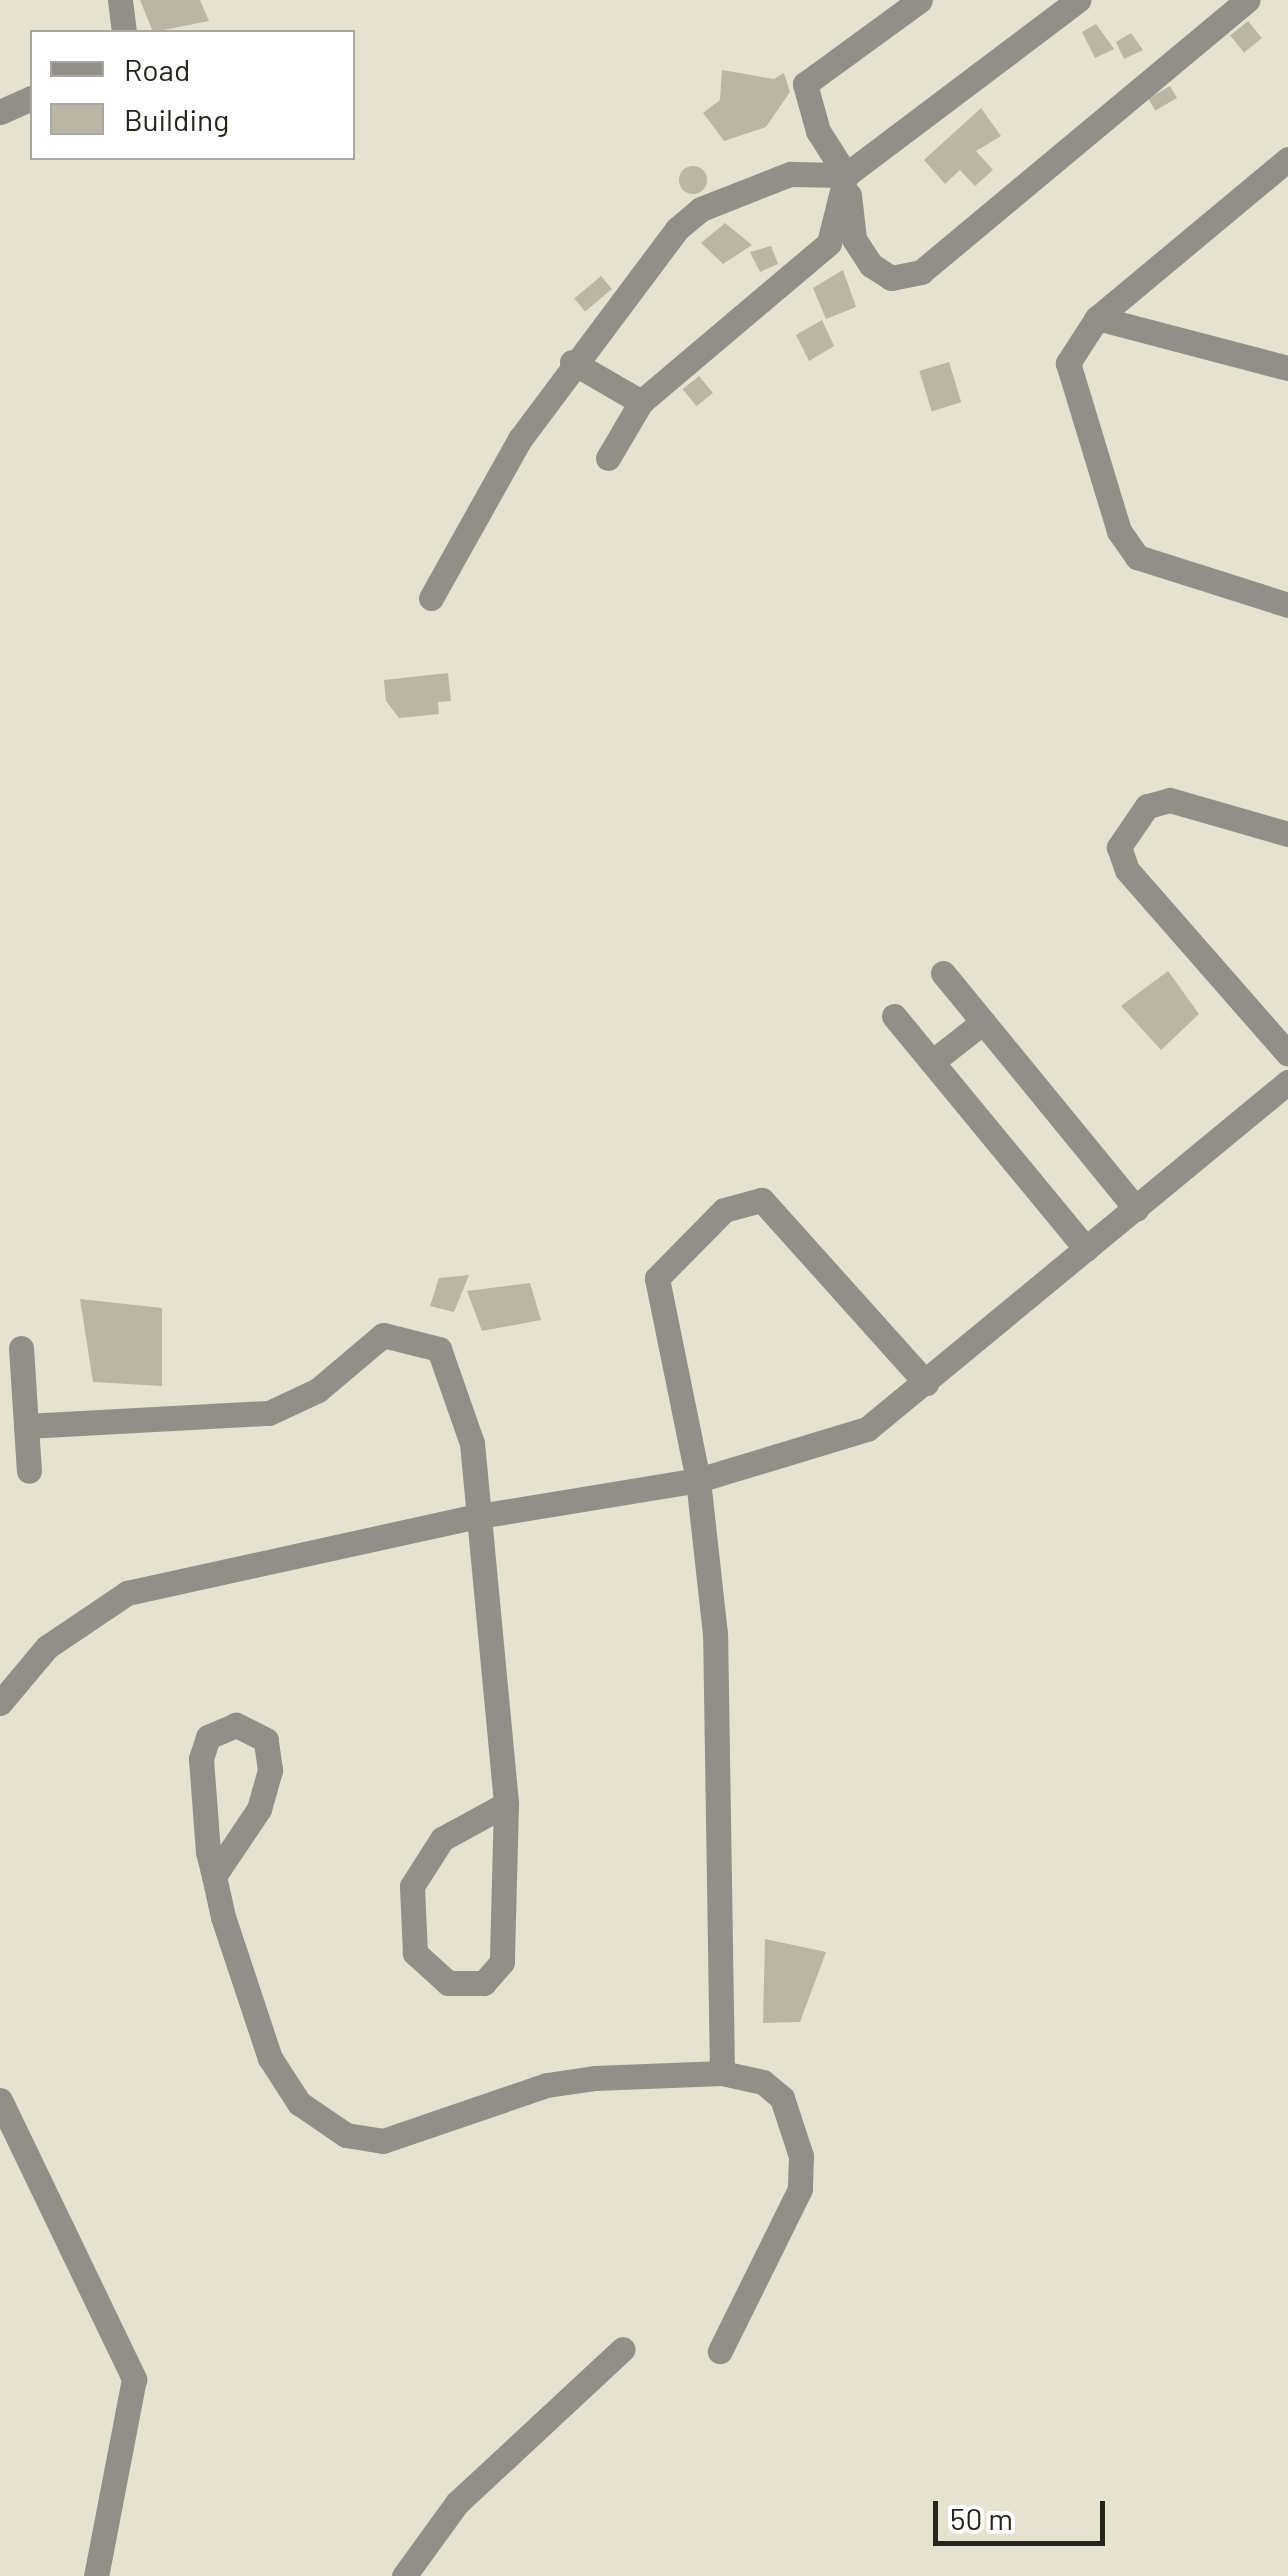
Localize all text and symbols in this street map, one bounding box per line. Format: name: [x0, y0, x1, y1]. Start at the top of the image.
legend: [30, 30, 355, 160]
text: Road: [124, 51, 190, 87]
text: Building: [124, 101, 229, 137]
scale bar: [938, 2481, 1110, 2543]
text: 50 m: [950, 2500, 1013, 2536]

